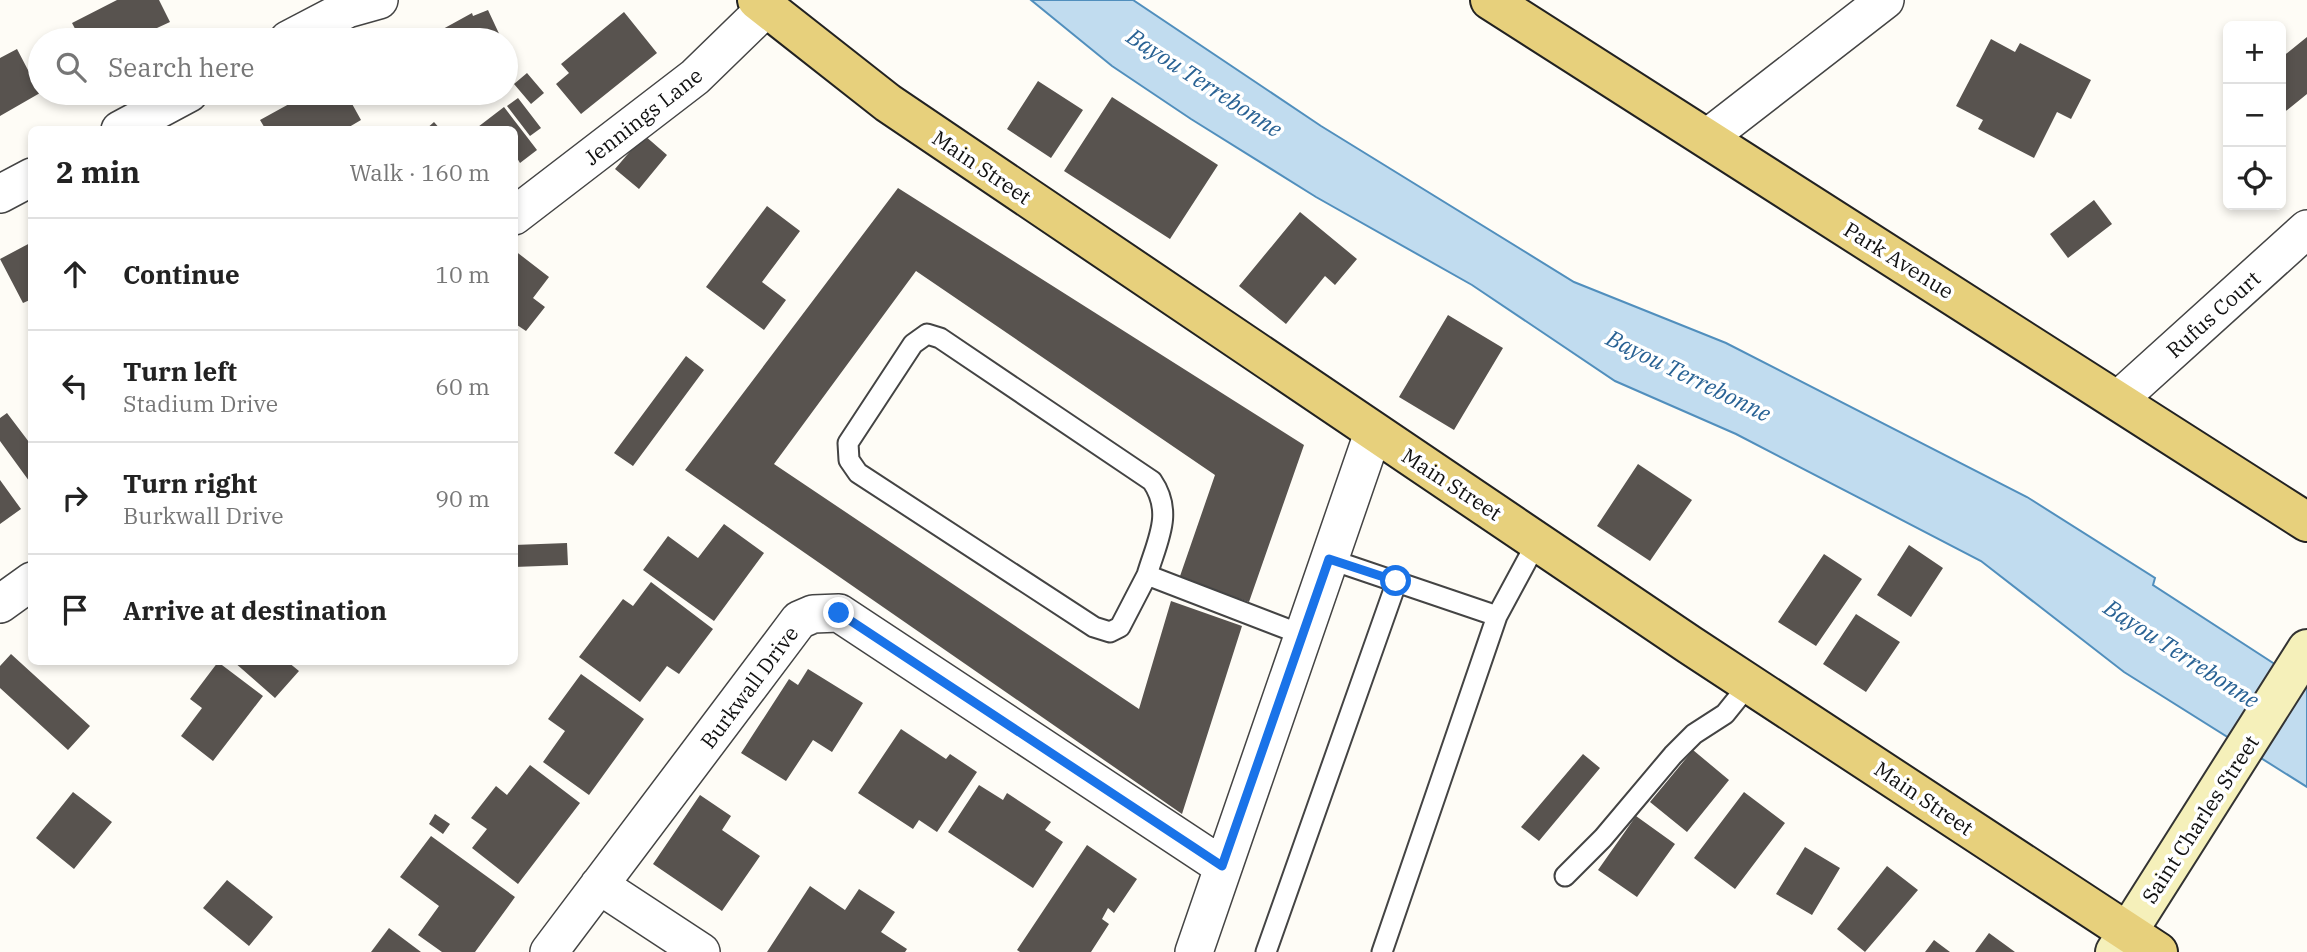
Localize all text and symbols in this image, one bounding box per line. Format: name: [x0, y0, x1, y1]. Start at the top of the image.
water label: Bayou Terrebonne: [1121, 20, 1288, 143]
map controls: [2223, 21, 2286, 210]
button: +: [2223, 21, 2286, 84]
search box: [28, 28, 518, 105]
icon: search: [52, 48, 90, 86]
text: Search here: [108, 50, 254, 84]
street label: Jennings Lane: [578, 61, 708, 171]
button: −: [2223, 84, 2286, 147]
street label: Main Street: [927, 124, 1037, 210]
button: locate: [2223, 147, 2286, 210]
text: 2 min: [56, 152, 140, 191]
text: Walk · 160 m: [349, 157, 490, 187]
street label: Park Avenue: [1839, 215, 1959, 305]
icon: ahead: [56, 255, 94, 293]
text: Continue: [123, 257, 240, 291]
text: 10 m: [435, 259, 490, 289]
street label: Rufus Court: [2160, 264, 2266, 364]
water label: Bayou Terrebonne: [1601, 322, 1776, 428]
text: Turn left: [123, 354, 237, 388]
icon: left: [56, 367, 94, 405]
text: 60 m: [435, 371, 490, 401]
text: Stadium Drive: [123, 388, 278, 418]
street label: Main Street: [1397, 441, 1507, 527]
text: Turn right: [123, 466, 257, 500]
icon: right: [56, 479, 94, 517]
text: 90 m: [435, 483, 490, 513]
text: Burkwall Drive: [123, 500, 283, 530]
route start: [1380, 565, 1411, 596]
icon: arrive: [56, 591, 94, 629]
water label: Bayou Terrebonne: [2098, 591, 2265, 714]
text: Arrive at destination: [123, 593, 387, 627]
route end: [823, 597, 854, 628]
street label: Burkwall Drive: [694, 620, 804, 754]
street label: Saint Charles Street: [2135, 729, 2265, 909]
street label: Main Street: [1869, 755, 1979, 841]

